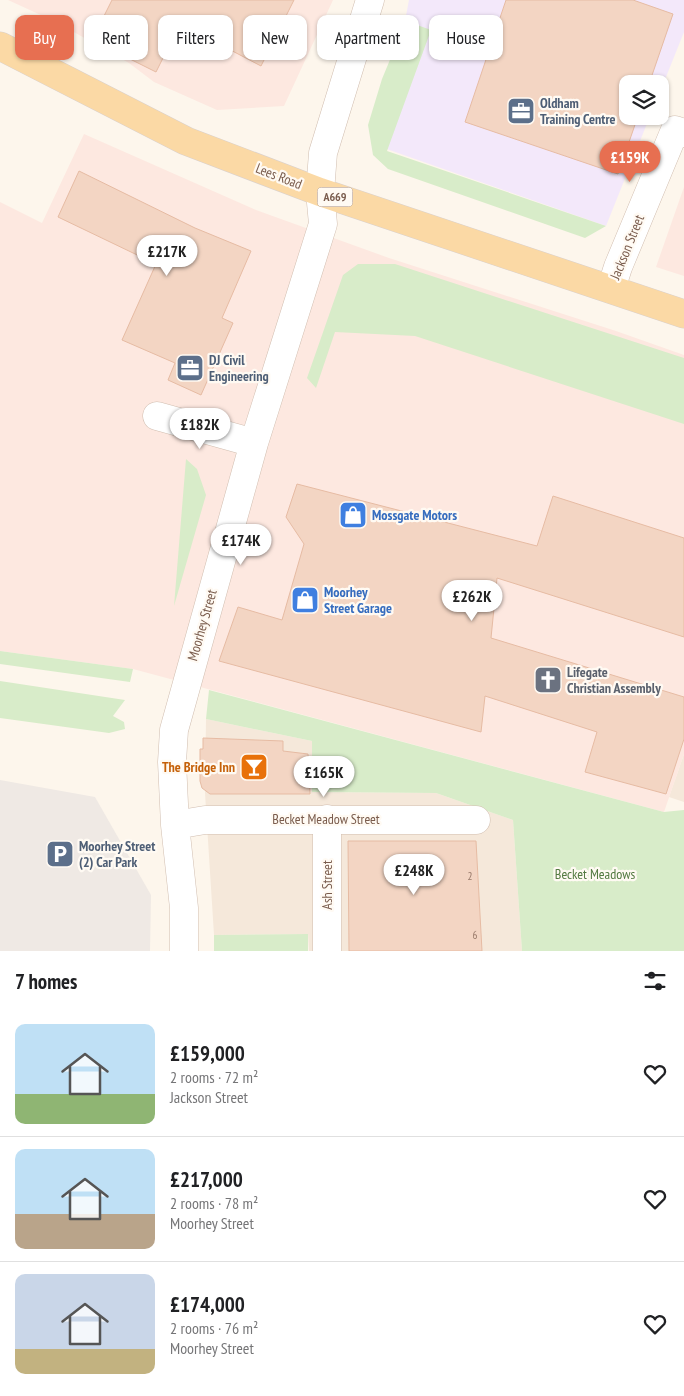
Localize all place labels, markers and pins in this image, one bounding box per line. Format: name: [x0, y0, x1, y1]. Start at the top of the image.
place label: Oldham Training Centre: [540, 94, 616, 128]
office icon: Oldham Training Centre: [506, 96, 536, 126]
pin: £159K: [595, 140, 665, 183]
pin: £217K: [132, 234, 202, 277]
place label: DJ Civil Engineering: [209, 351, 269, 385]
office icon: DJ Civil Engineering: [175, 353, 205, 383]
pin: £182K: [165, 408, 235, 450]
shop icon: Mossgate Motors: [338, 500, 368, 530]
place label: Mossgate Motors: [372, 506, 457, 524]
pin: £174K: [206, 524, 276, 566]
pin: £262K: [437, 580, 507, 622]
place label: Moorhey Street Garage: [324, 583, 392, 617]
shop icon: Moorhey Street Garage: [290, 585, 320, 615]
place label: Lifegate Christian Assembly: [567, 663, 661, 697]
church icon: Lifegate Christian Assembly: [533, 665, 563, 695]
bar icon: The Bridge Inn: [239, 752, 269, 782]
pin: £165K: [289, 756, 359, 798]
place label: The Bridge Inn: [162, 758, 235, 776]
place label: Moorhey Street (2) Car Park: [79, 837, 155, 871]
parking icon: Moorhey Street (2) Car Park: [45, 839, 75, 869]
pin: £248K: [379, 854, 449, 896]

